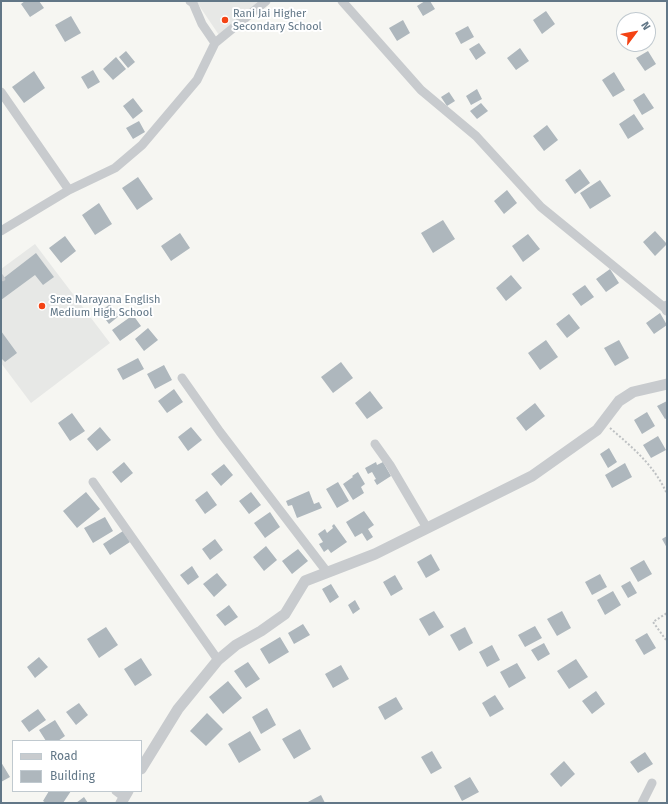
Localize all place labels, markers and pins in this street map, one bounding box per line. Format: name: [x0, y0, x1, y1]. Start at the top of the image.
place label: Rani Jai Higher Secondary School: [233, 7, 322, 33]
marker: Rani Jai Higher Secondary School: [220, 15, 230, 25]
place label: Sree Narayana English Medium High School: [50, 293, 160, 319]
marker: Sree Narayana English Medium High School: [37, 301, 47, 311]

